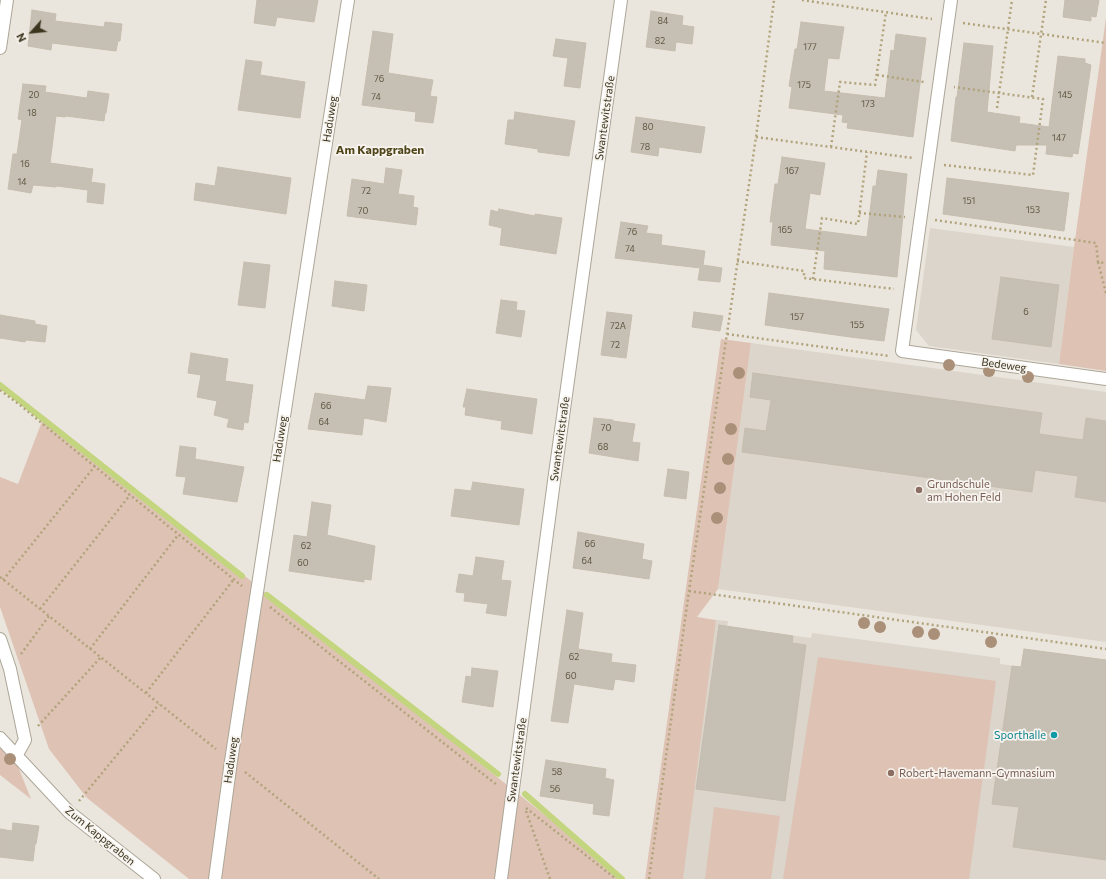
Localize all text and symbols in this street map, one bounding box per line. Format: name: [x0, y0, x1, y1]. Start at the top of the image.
north arrow: [12, 12, 52, 52]
house number: 84: [658, 16, 668, 26]
text: N: [13, 31, 29, 44]
house number: 82: [655, 36, 665, 46]
house number: 177: [803, 42, 817, 52]
house number: 76: [374, 74, 384, 84]
street label: Swantewitstraße: [593, 75, 617, 161]
house number: 175: [797, 80, 811, 90]
house number: 20: [29, 90, 39, 100]
house number: 145: [1058, 90, 1072, 100]
house number: 74: [371, 92, 381, 102]
street label: Haduweg: [320, 95, 340, 143]
house number: 173: [861, 99, 875, 109]
house number: 18: [27, 108, 37, 118]
house number: 80: [642, 122, 654, 132]
house number: 147: [1052, 133, 1066, 143]
house number: 78: [640, 142, 650, 152]
district label: Am Kappgraben: [336, 143, 424, 157]
house number: 16: [20, 159, 30, 169]
house number: 167: [785, 166, 799, 176]
house number: 14: [17, 177, 27, 187]
house number: 72: [361, 186, 371, 196]
house number: 151: [963, 196, 975, 206]
house number: 153: [1026, 205, 1040, 215]
house number: 70: [358, 206, 368, 216]
house number: 165: [778, 225, 792, 235]
house number: 76: [627, 227, 637, 237]
house number: 74: [625, 244, 635, 254]
house number: 6: [1023, 307, 1029, 317]
house number: 157: [790, 312, 804, 322]
house number: 155: [850, 320, 864, 330]
house number: 72A: [610, 321, 626, 331]
house number: 72: [610, 340, 620, 350]
street label: Bedeweg: [981, 355, 1027, 375]
street label: Swantewitstraße: [548, 396, 572, 482]
house number: 66: [321, 401, 331, 411]
street label: Haduweg: [270, 415, 290, 463]
house number: 64: [319, 417, 329, 427]
house number: 70: [601, 423, 611, 433]
house number: 68: [598, 442, 608, 452]
place label: Grundschule am Hohen Feld: [927, 477, 1001, 503]
marker: Grundschule am Hohen Feld: [914, 485, 924, 495]
house number: 66: [585, 539, 595, 549]
house number: 62: [301, 541, 311, 551]
house number: 64: [582, 556, 592, 566]
house number: 60: [297, 558, 309, 568]
house number: 62: [569, 652, 579, 662]
house number: 60: [565, 671, 577, 681]
street label: Swantewitstraße: [505, 717, 529, 803]
place label: Sporthalle: [994, 728, 1046, 742]
marker: Sporthalle: [1049, 730, 1059, 740]
street label: Haduweg: [221, 736, 241, 784]
place label: Robert-Havemann-Gymnasium: [899, 766, 1055, 780]
house number: 58: [552, 767, 562, 777]
marker: Robert-Havemann-Gymnasium: [886, 768, 896, 778]
house number: 56: [550, 784, 560, 794]
street label: Zum Kappgraben: [62, 804, 138, 868]

